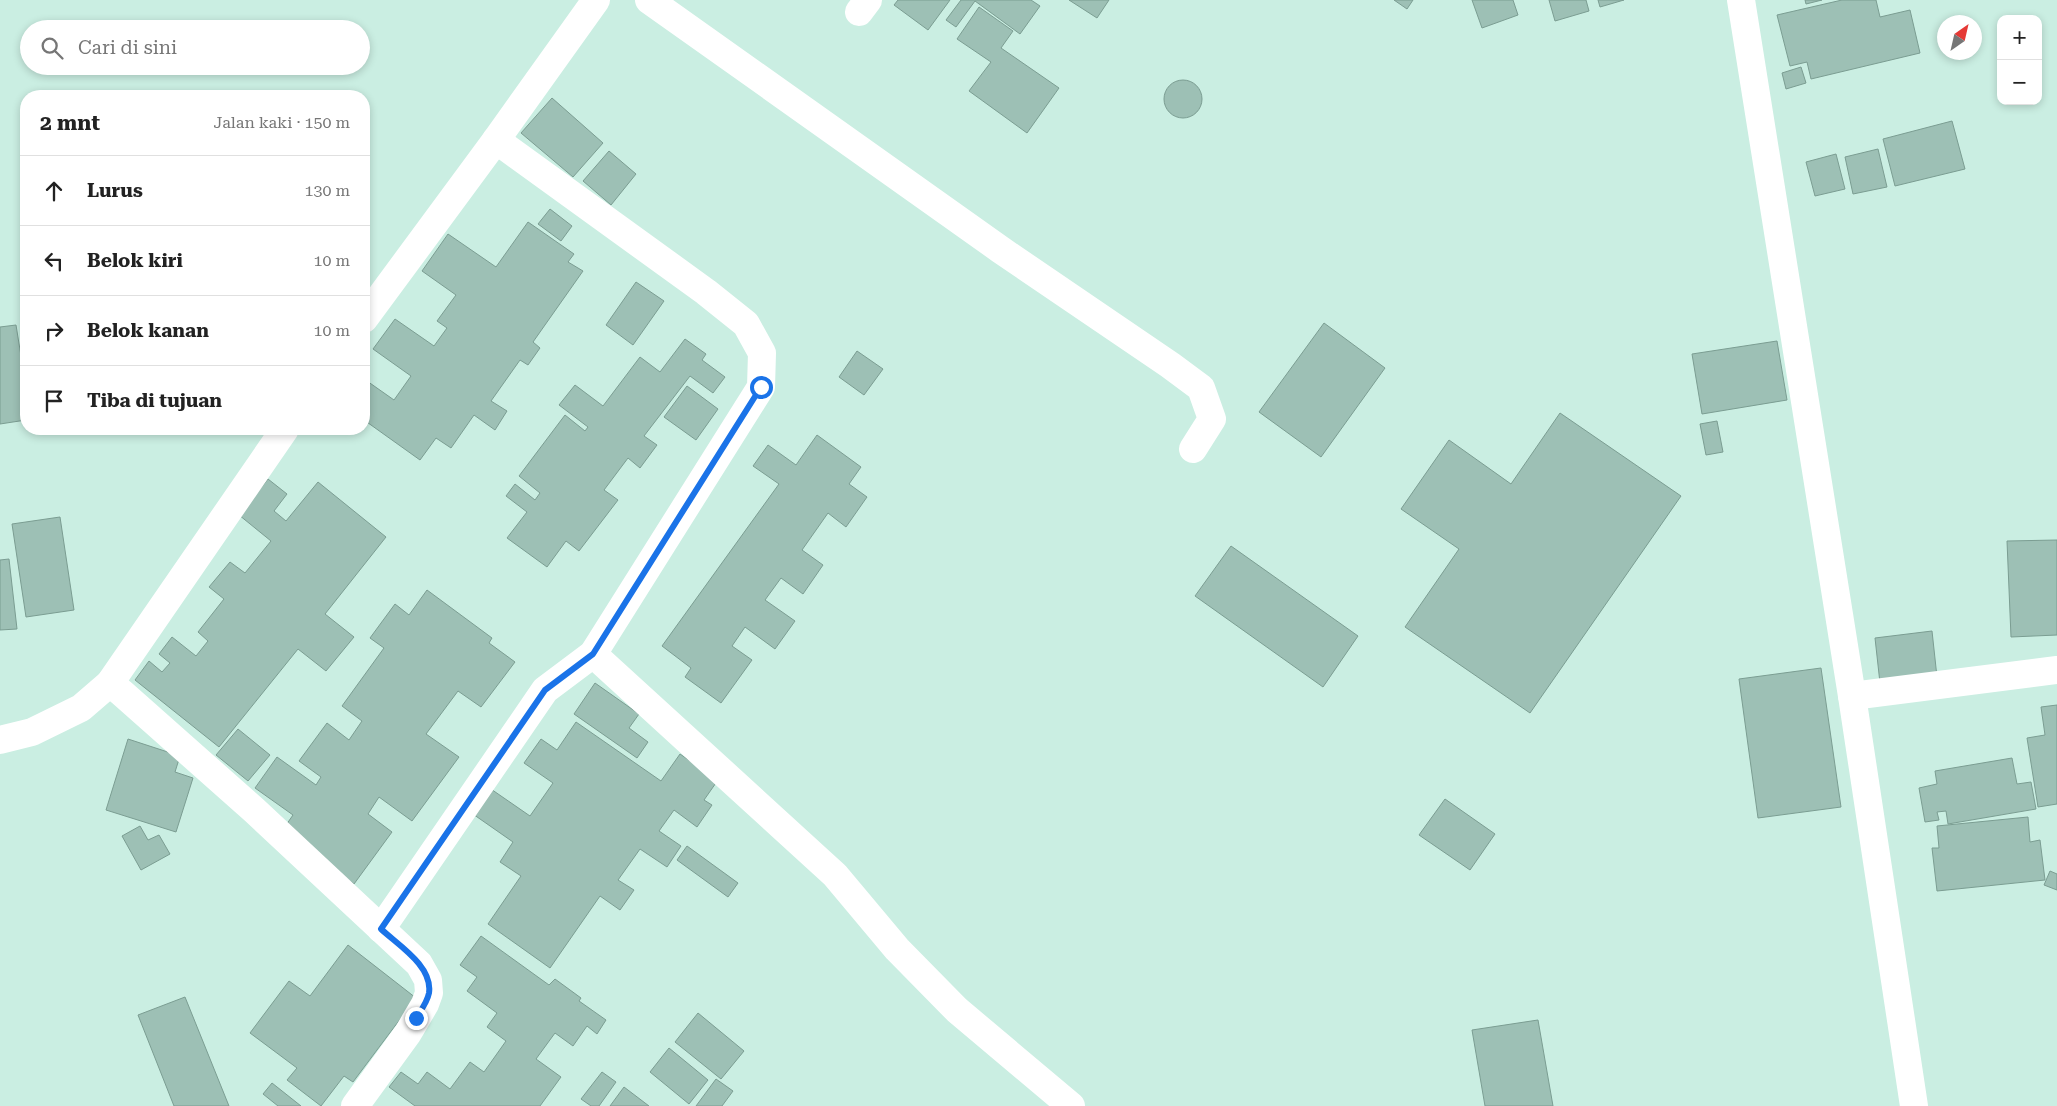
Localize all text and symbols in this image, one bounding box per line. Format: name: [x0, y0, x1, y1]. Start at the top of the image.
north arrow: [1937, 15, 1982, 60]
map controls: [1997, 15, 2042, 105]
button: +: [1997, 15, 2042, 60]
search box: [20, 20, 370, 75]
icon: search: [38, 34, 66, 62]
text: Cari di sini: [78, 36, 177, 59]
button: −: [1997, 60, 2042, 105]
text: 2 mnt: [40, 111, 100, 135]
text: Jalan kaki · 150 m: [214, 113, 350, 132]
icon: ahead: [40, 177, 68, 205]
text: Lurus: [87, 179, 143, 202]
text: 130 m: [304, 181, 350, 200]
icon: left: [40, 247, 68, 275]
text: Belok kiri: [87, 249, 183, 272]
text: 10 m: [313, 251, 350, 270]
icon: right: [40, 317, 68, 345]
text: Belok kanan: [87, 319, 209, 342]
text: 10 m: [313, 321, 350, 340]
route start: [750, 376, 773, 399]
icon: arrive: [40, 387, 68, 415]
text: Tiba di tujuan: [87, 389, 222, 412]
route end: [405, 1007, 428, 1030]

